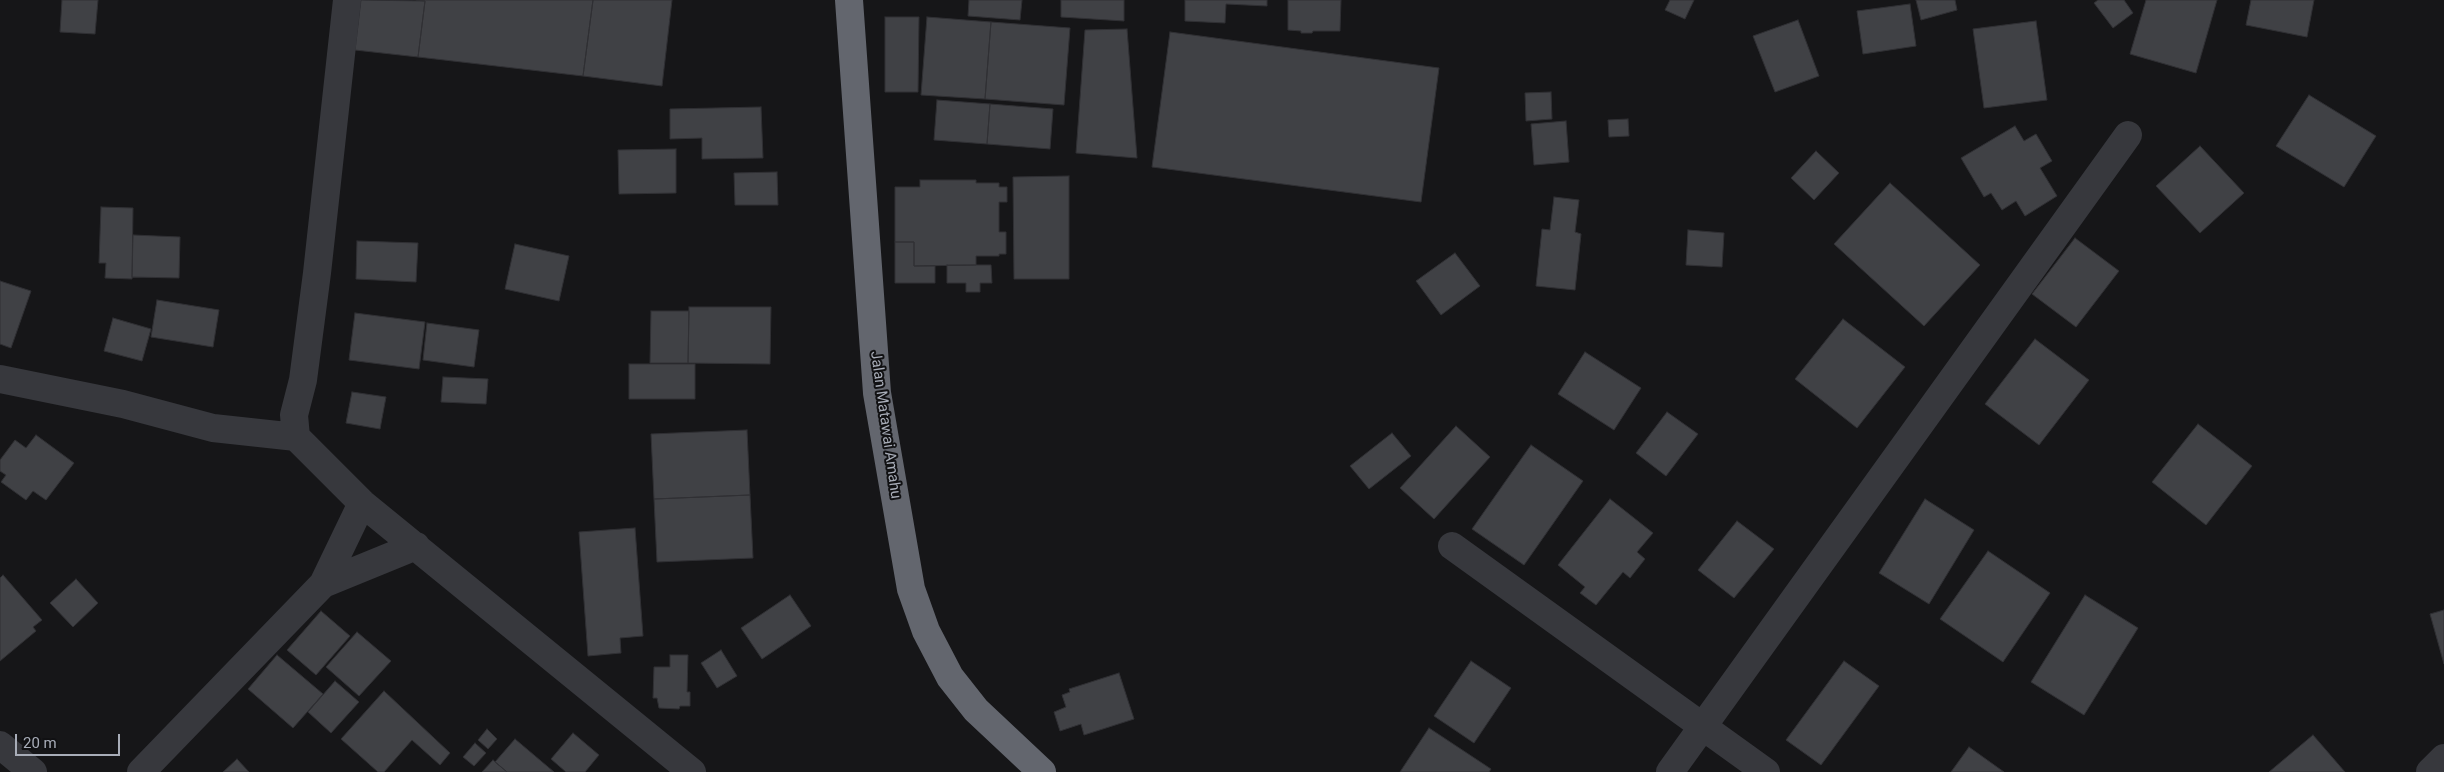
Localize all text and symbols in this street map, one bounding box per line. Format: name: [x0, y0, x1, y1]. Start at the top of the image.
street label: Jalan Matawai Amahu: [866, 350, 904, 500]
scale bar: [18, 724, 122, 756]
text: 20 m: [23, 734, 57, 752]

